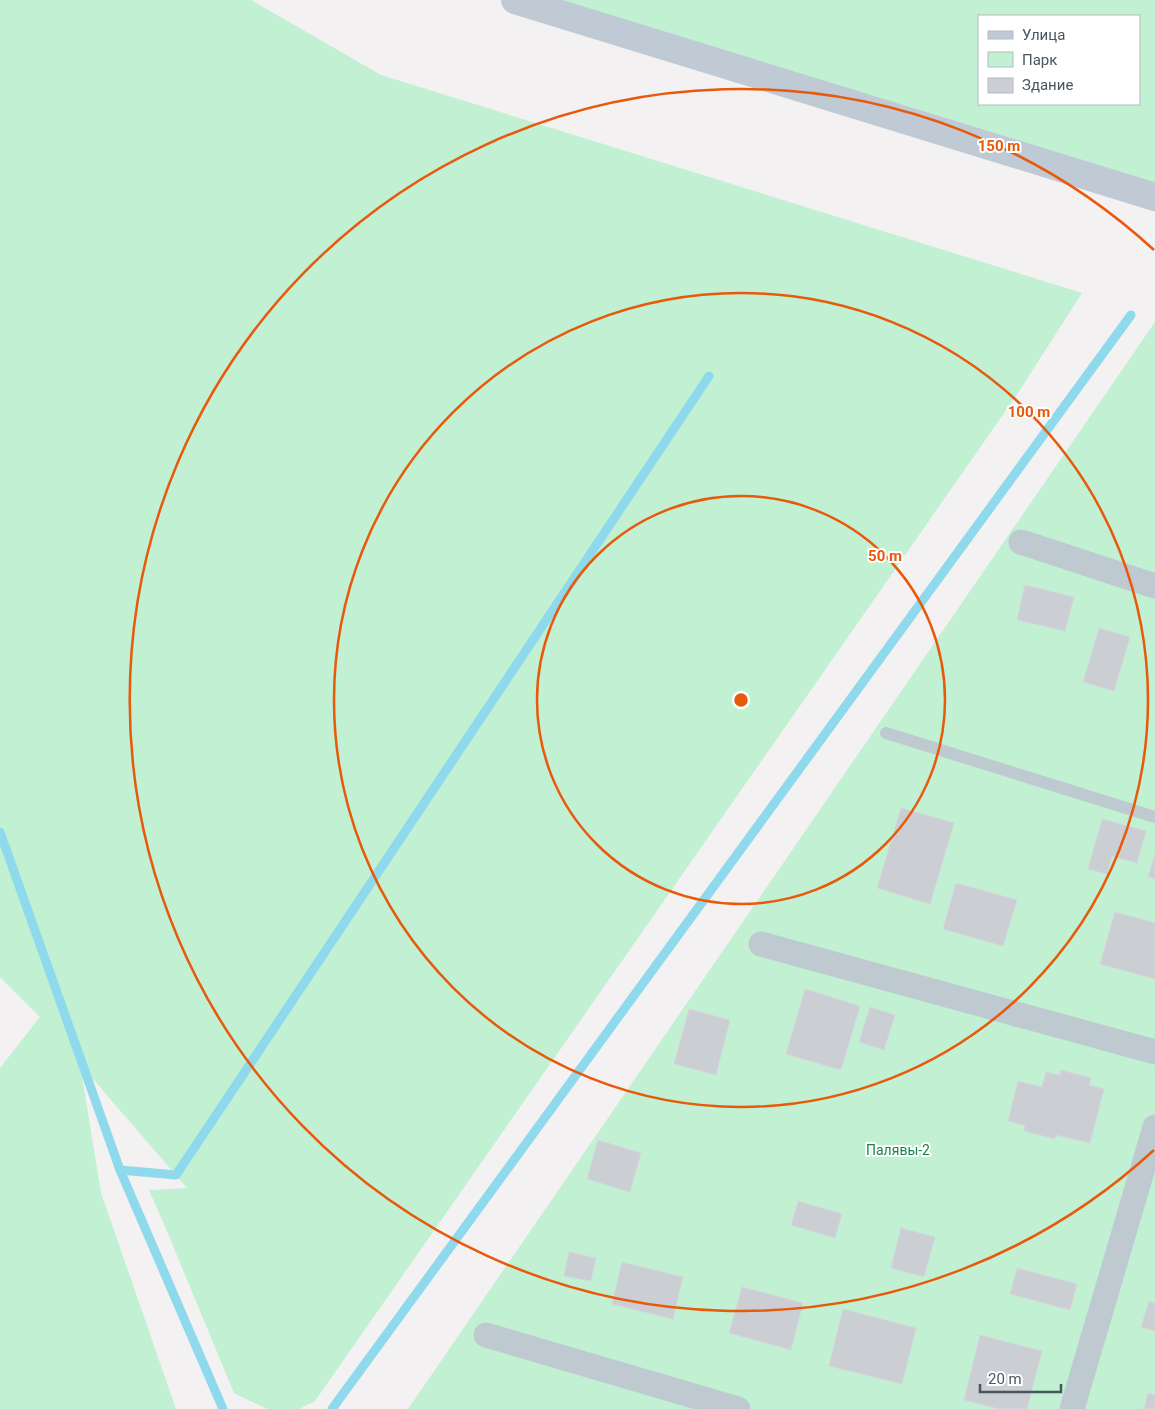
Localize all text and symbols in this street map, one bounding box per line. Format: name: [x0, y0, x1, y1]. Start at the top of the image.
legend: [978, 15, 1140, 105]
text: Улица: [1022, 26, 1065, 44]
text: Парк: [1022, 51, 1057, 69]
text: Здание: [1022, 76, 1073, 94]
text: 150 m: [978, 137, 1020, 155]
text: 100 m: [1008, 403, 1050, 421]
text: 50 m: [868, 547, 902, 565]
centre of rings: [732, 691, 750, 709]
park label: Палявы-2: [866, 1142, 930, 1158]
scale bar: [980, 1362, 1061, 1394]
text: 20 m: [988, 1370, 1022, 1388]

